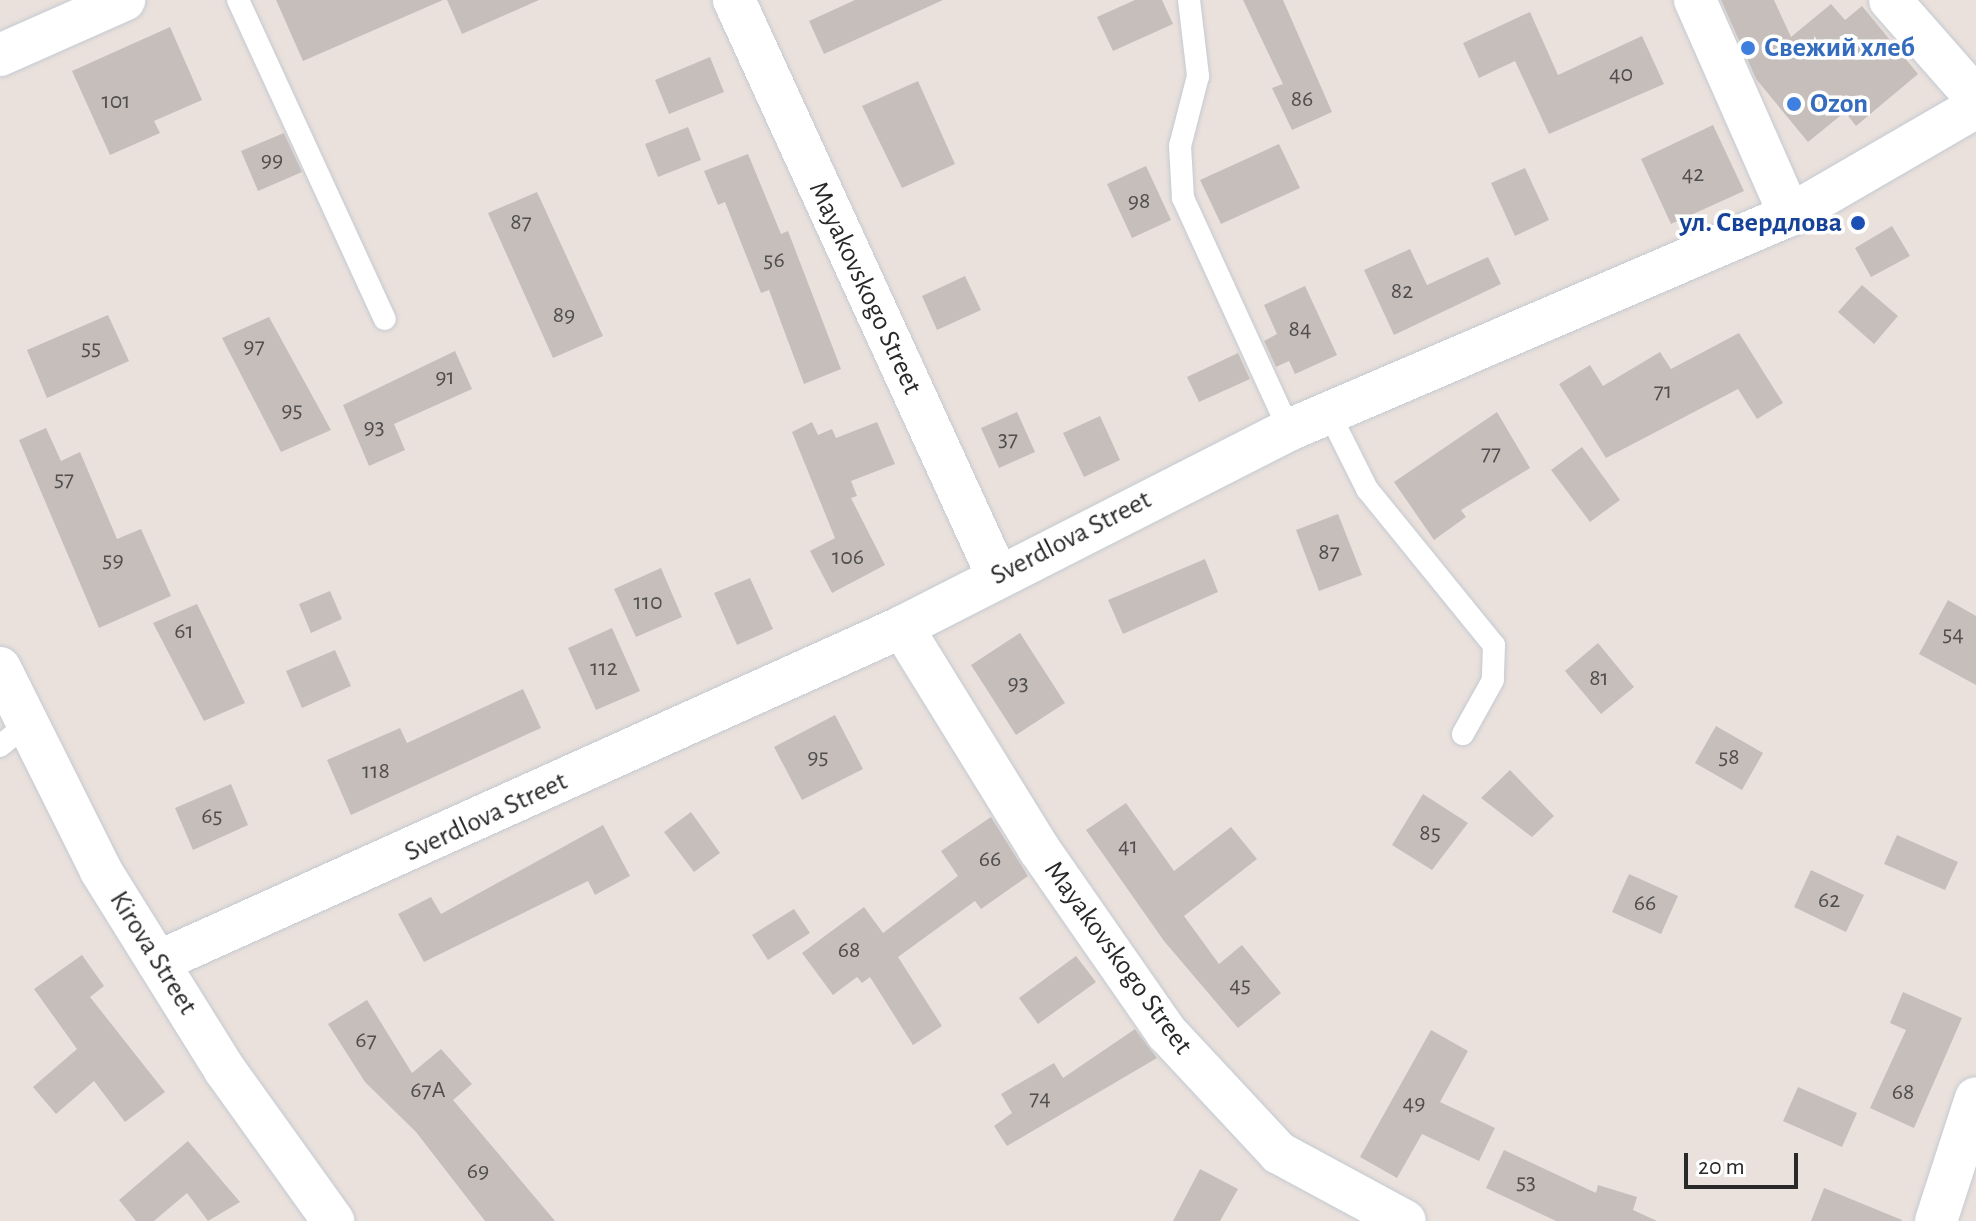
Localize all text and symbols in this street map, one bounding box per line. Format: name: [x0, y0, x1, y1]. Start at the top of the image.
place label: Свежий хлеб: [1764, 31, 1915, 65]
marker: Свежий хлеб: [1739, 39, 1757, 57]
house number: 40: [1609, 61, 1633, 89]
house number: 86: [1291, 86, 1313, 114]
place label: Ozon: [1810, 87, 1868, 121]
house number: 101: [101, 88, 131, 116]
marker: Ozon: [1785, 95, 1803, 113]
house number: 99: [261, 147, 283, 175]
house number: 42: [1682, 161, 1704, 189]
street label: Mayakovskogo Street: [801, 176, 929, 400]
house number: 98: [1128, 188, 1150, 216]
place label: ул. Свердлова: [1679, 206, 1842, 240]
house number: 87: [510, 209, 532, 237]
marker: ул. Свердлова: [1849, 214, 1867, 232]
house number: 56: [763, 247, 785, 275]
house number: 82: [1391, 278, 1413, 306]
house number: 89: [553, 302, 575, 330]
house number: 84: [1289, 316, 1311, 344]
house number: 97: [243, 333, 265, 361]
house number: 55: [81, 335, 101, 363]
house number: 91: [435, 364, 455, 392]
house number: 71: [1654, 378, 1672, 406]
house number: 95: [281, 397, 303, 425]
house number: 93: [363, 414, 385, 442]
house number: 37: [998, 426, 1018, 454]
house number: 77: [1481, 440, 1501, 468]
house number: 57: [54, 466, 74, 494]
street label: Sverdlova Street: [985, 483, 1157, 593]
house number: 87: [1318, 539, 1340, 567]
house number: 106: [832, 544, 864, 572]
house number: 59: [102, 547, 124, 575]
house number: 110: [633, 589, 663, 617]
house number: 61: [174, 618, 194, 646]
house number: 54: [1942, 621, 1964, 649]
house number: 112: [590, 655, 618, 683]
house number: 81: [1589, 665, 1609, 693]
house number: 93: [1007, 670, 1029, 698]
house number: 95: [807, 744, 829, 772]
house number: 58: [1718, 744, 1740, 772]
house number: 118: [362, 758, 390, 786]
street label: Sverdlova Street: [399, 765, 573, 869]
house number: 65: [201, 803, 223, 831]
house number: 85: [1419, 820, 1441, 848]
house number: 41: [1118, 833, 1138, 861]
house number: 66: [979, 846, 1001, 874]
street label: Mayakovskogo Street: [1037, 855, 1199, 1061]
street label: Kirova Street: [102, 885, 204, 1021]
house number: 62: [1818, 887, 1840, 915]
house number: 66: [1634, 890, 1656, 918]
house number: 68: [838, 937, 860, 965]
house number: 45: [1229, 972, 1251, 1000]
house number: 67: [355, 1027, 377, 1055]
house number: 67А: [410, 1077, 446, 1105]
house number: 68: [1892, 1079, 1914, 1107]
house number: 74: [1029, 1085, 1051, 1113]
house number: 49: [1403, 1090, 1425, 1118]
scale bar: [1688, 1137, 1802, 1187]
text: 20 m: [1698, 1155, 1745, 1179]
house number: 69: [467, 1158, 489, 1186]
house number: 53: [1516, 1169, 1536, 1197]

